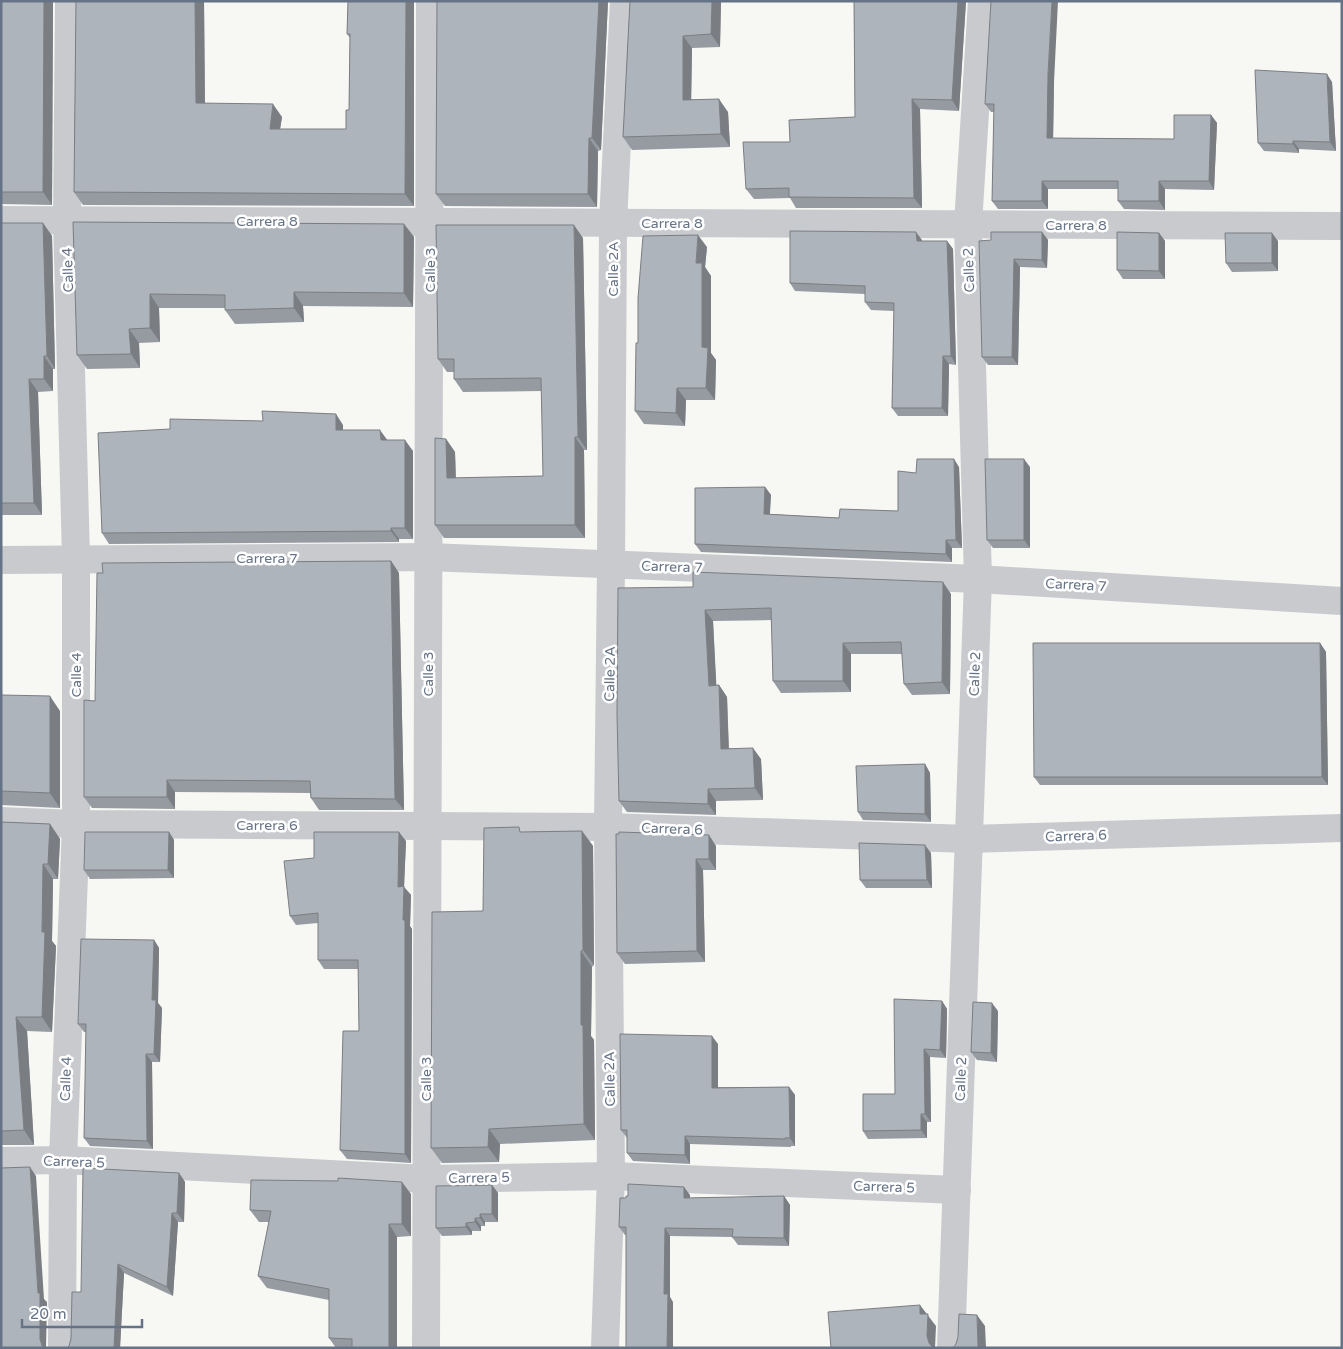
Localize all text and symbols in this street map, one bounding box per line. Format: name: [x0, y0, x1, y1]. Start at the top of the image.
street label: Carrera 8: [236, 213, 298, 230]
street label: Carrera 8: [641, 215, 703, 232]
street label: Carrera 8: [1045, 217, 1107, 234]
street label: Calle 2A: [605, 241, 622, 297]
street label: Calle 4: [59, 247, 77, 293]
street label: Calle 2: [960, 247, 978, 293]
street label: Calle 3: [422, 248, 439, 292]
street label: Carrera 7: [236, 550, 298, 567]
street label: Carrera 7: [641, 557, 703, 577]
street label: Carrera 7: [1045, 575, 1107, 595]
street label: Calle 2A: [601, 646, 619, 702]
street label: Calle 2: [966, 651, 984, 697]
street label: Calle 4: [68, 652, 85, 697]
street label: Calle 3: [420, 652, 437, 696]
street label: Carrera 6: [236, 817, 298, 834]
street label: Carrera 6: [641, 819, 703, 839]
street label: Carrera 6: [1045, 826, 1107, 846]
street label: Calle 2A: [601, 1051, 619, 1107]
street label: Calle 4: [57, 1056, 75, 1102]
street label: Calle 2: [952, 1056, 970, 1102]
street label: Calle 3: [418, 1057, 435, 1101]
street label: Carrera 5: [43, 1152, 105, 1172]
street label: Carrera 5: [448, 1169, 510, 1187]
street label: Carrera 5: [853, 1177, 915, 1197]
scale bar: [22, 1296, 142, 1328]
text: 20 m: [30, 1305, 67, 1323]

